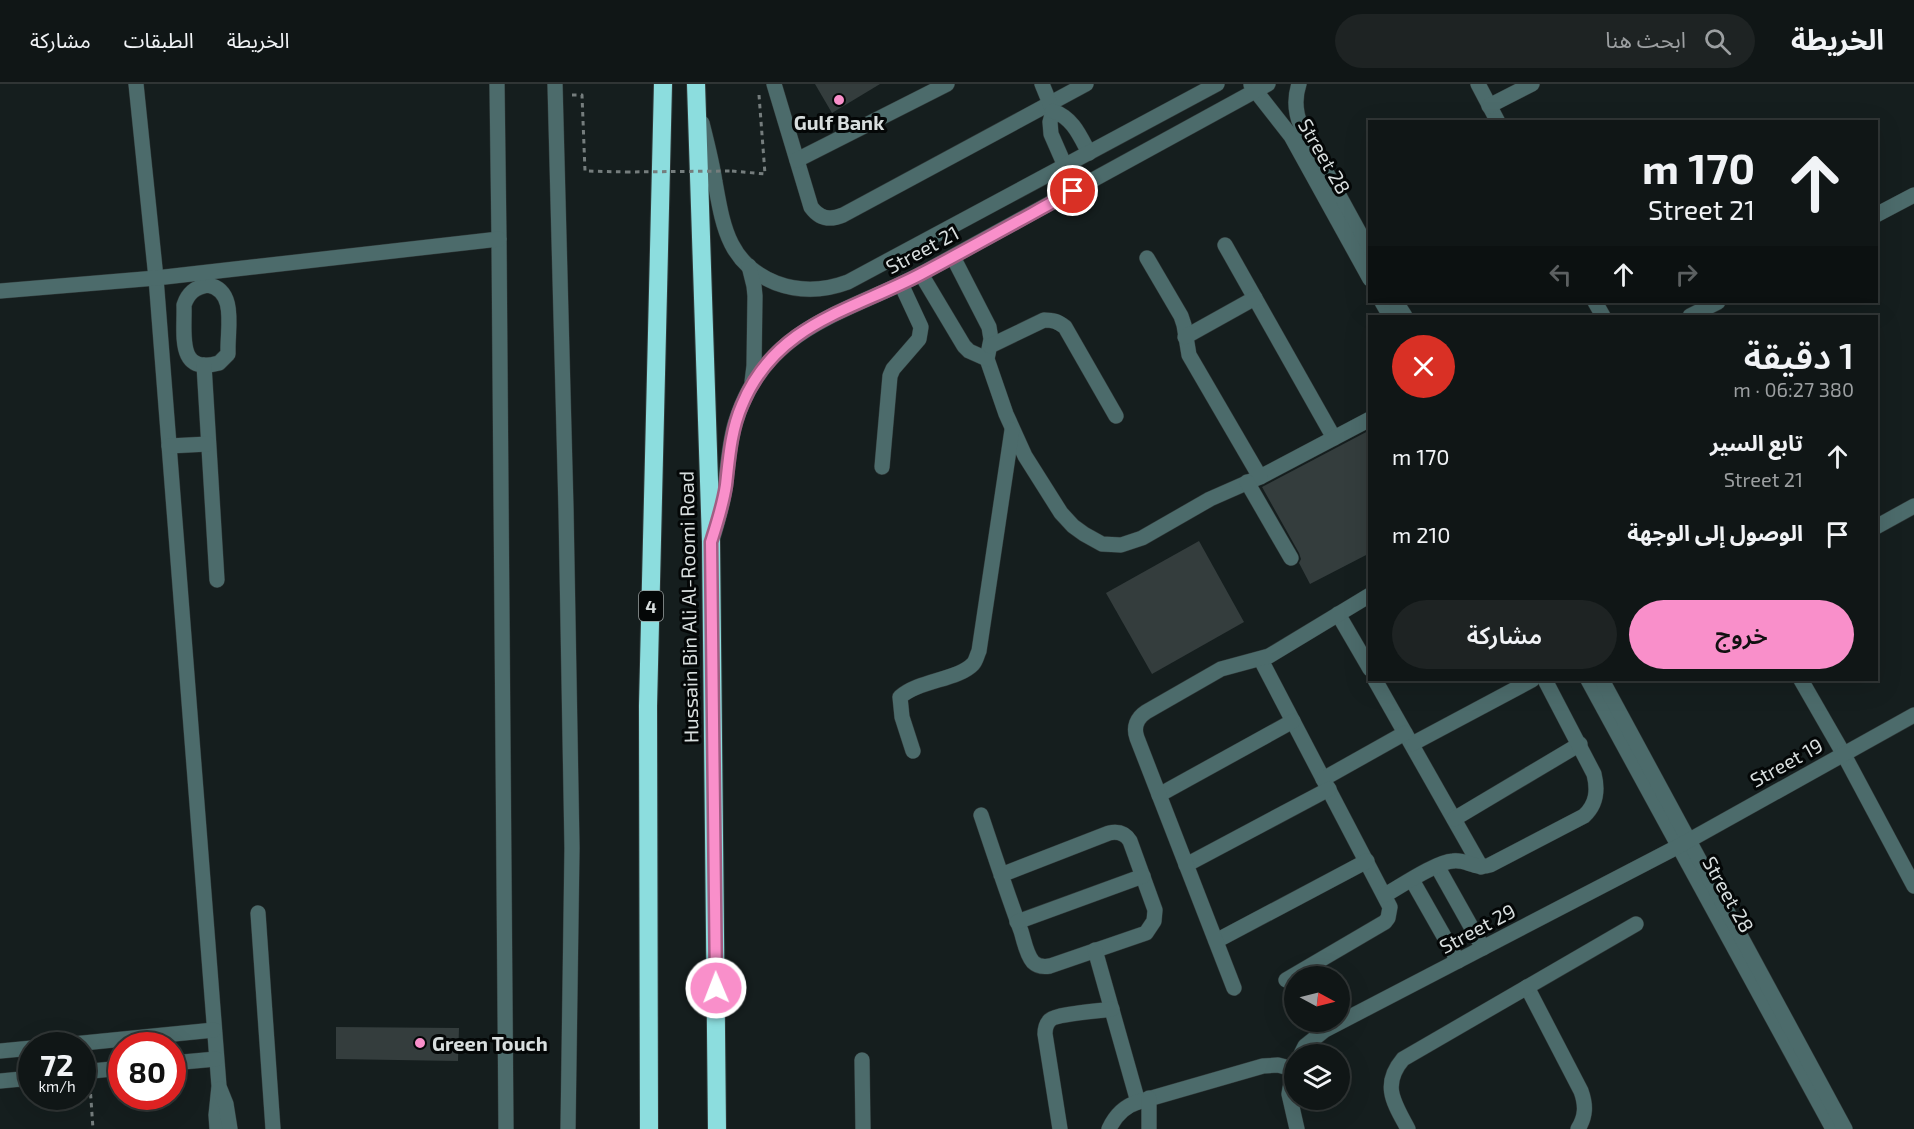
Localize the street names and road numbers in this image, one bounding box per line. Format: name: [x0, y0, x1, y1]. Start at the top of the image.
street label: Street 28: [1294, 114, 1356, 198]
street label: Street 21: [881, 220, 963, 278]
street label: Hussain Bin Ali Al-Roomi Road: [674, 471, 702, 743]
road number: 4: [639, 591, 663, 621]
street label: Street 19: [1745, 732, 1827, 792]
street label: Street 28: [1698, 852, 1760, 936]
street label: Street 29: [1435, 898, 1519, 958]

